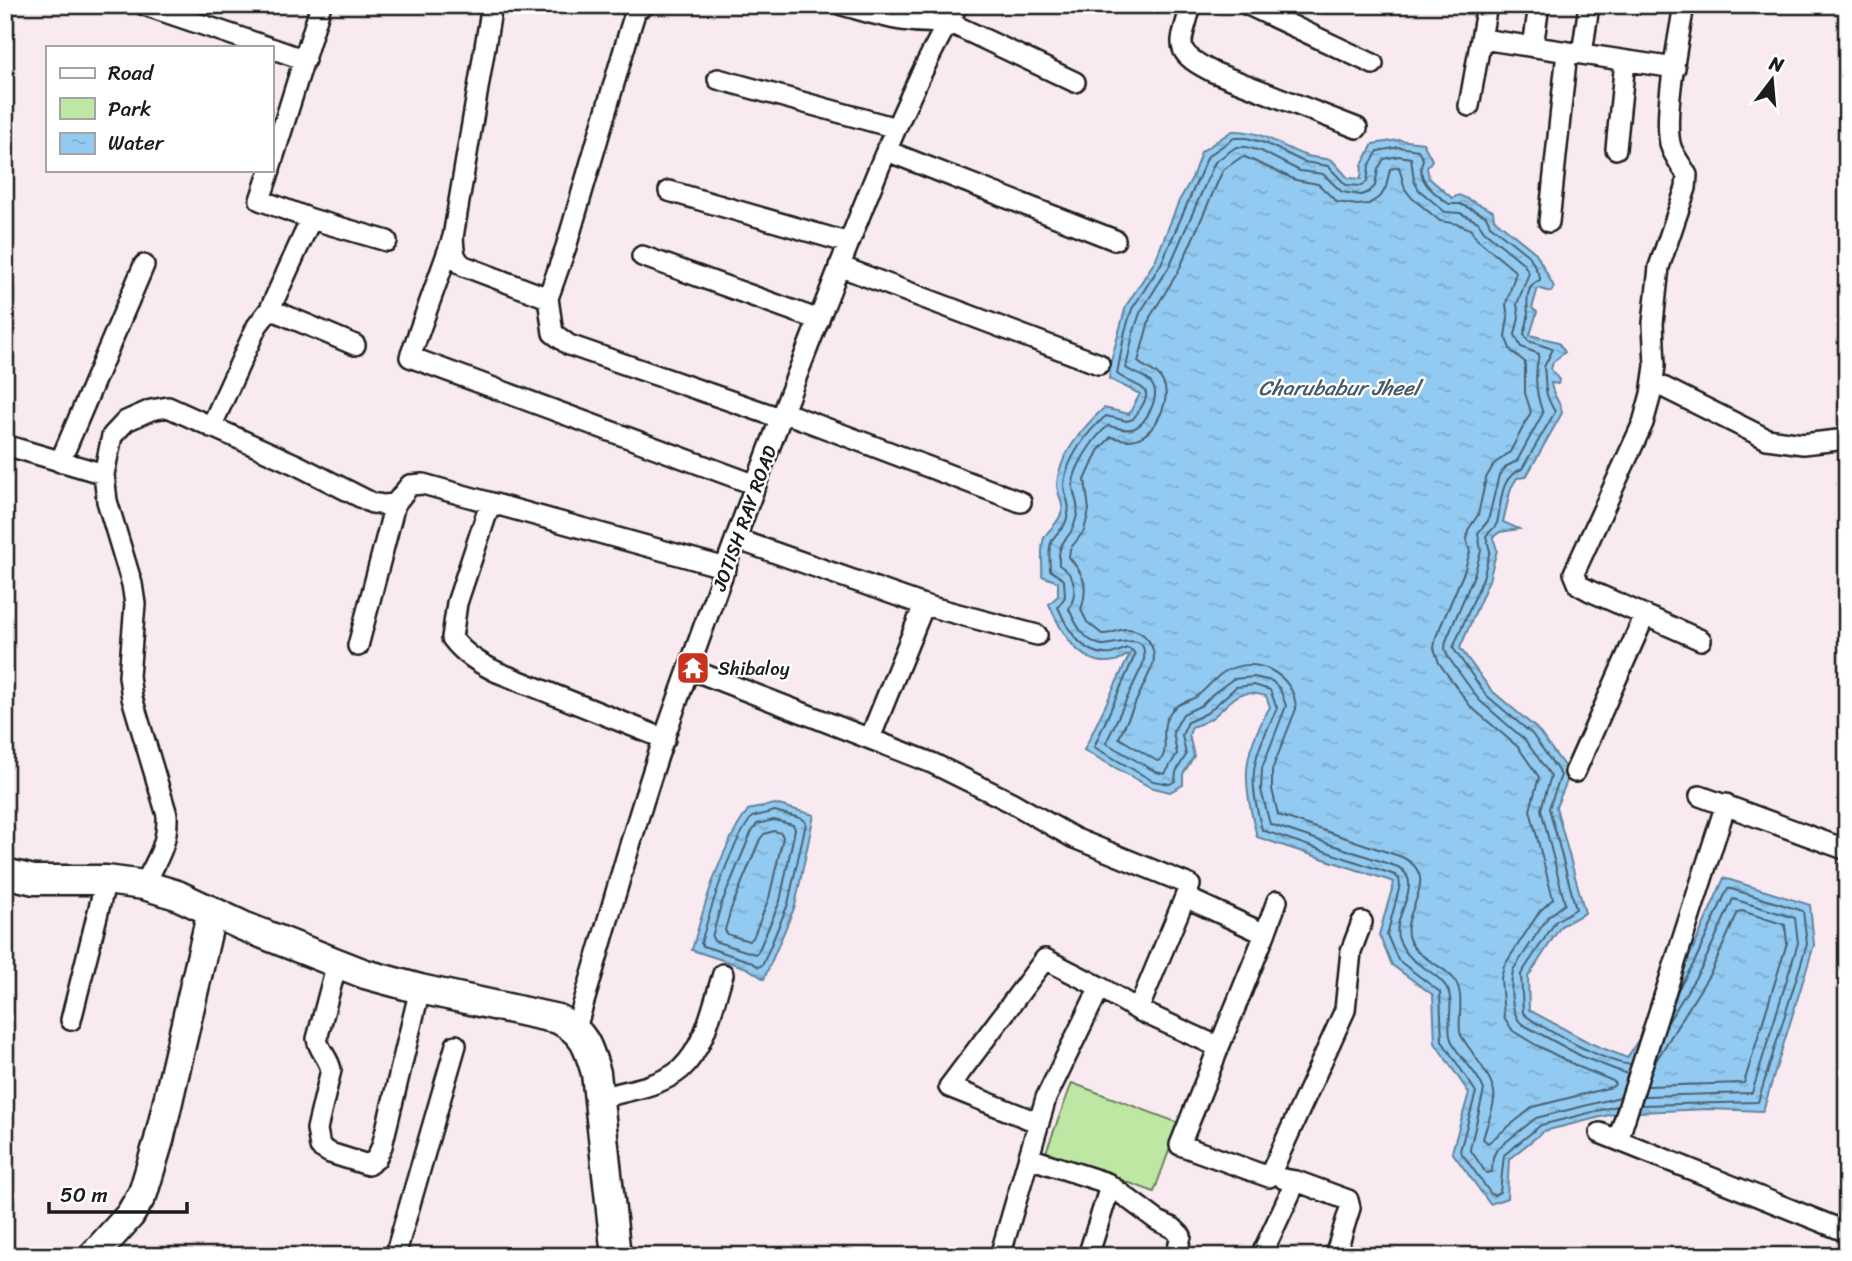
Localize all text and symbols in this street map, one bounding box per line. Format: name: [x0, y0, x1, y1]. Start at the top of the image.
legend: [46, 46, 273, 172]
north arrow: [1736, 46, 1806, 116]
text: N: [1765, 46, 1788, 82]
text: Road: [108, 54, 155, 92]
text: Park: [108, 90, 151, 128]
text: Water: [108, 124, 165, 162]
water label: Charubabur Jheel: [1259, 369, 1424, 407]
street label: JOTISH RAY ROAD: [703, 440, 786, 596]
temple icon: Shibaloy: [674, 649, 712, 687]
place label: Shibaloy: [718, 652, 790, 685]
scale bar: [49, 1170, 187, 1214]
text: 50 m: [60, 1176, 108, 1214]

